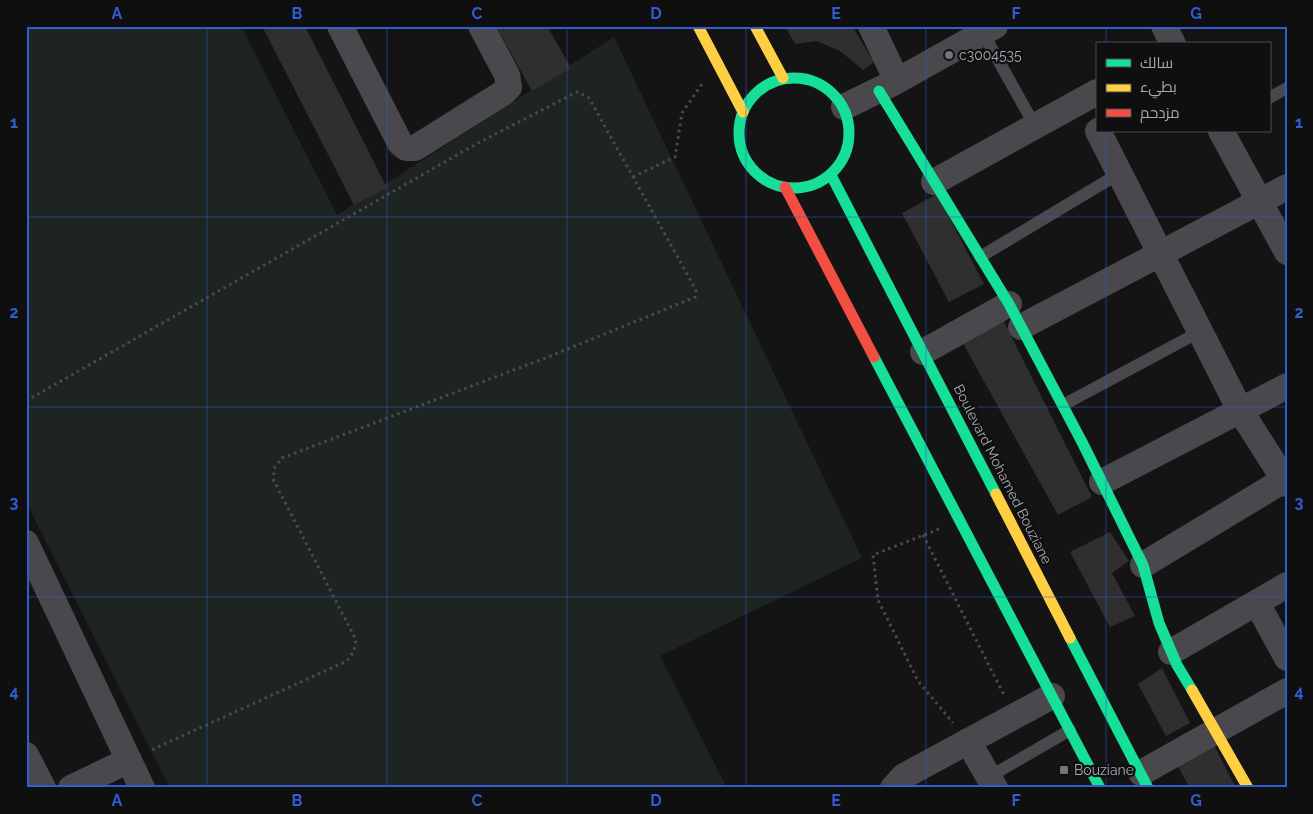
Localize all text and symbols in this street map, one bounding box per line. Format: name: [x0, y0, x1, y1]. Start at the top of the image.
text: A: [112, 4, 123, 23]
text: B: [292, 4, 303, 23]
text: C: [472, 4, 483, 23]
text: D: [650, 4, 662, 23]
text: E: [831, 4, 841, 23]
text: F: [1011, 4, 1021, 23]
text: G: [1190, 4, 1202, 23]
legend: [1096, 42, 1270, 132]
place label: c3004535: [959, 47, 1022, 63]
marker: c3004535: [943, 49, 955, 61]
text: سالك: [1140, 54, 1173, 72]
text: بطيء: [1140, 78, 1177, 99]
text: مزدحم: [1140, 104, 1180, 123]
text: 1: [10, 113, 18, 132]
text: 1: [1295, 113, 1303, 132]
text: 2: [9, 303, 19, 322]
text: 2: [1294, 303, 1304, 322]
street label: Boulevard Mohamed Bouziane: [951, 382, 1055, 566]
text: 3: [10, 493, 19, 512]
text: 3: [1295, 493, 1304, 512]
text: 4: [9, 682, 19, 701]
text: 4: [1294, 682, 1304, 701]
place label: Bouziane: [1074, 762, 1134, 778]
marker: Bouziane: [1058, 764, 1070, 776]
text: A: [112, 791, 123, 810]
text: B: [292, 791, 303, 810]
text: C: [472, 791, 483, 810]
text: D: [650, 791, 662, 810]
text: E: [831, 791, 841, 810]
text: F: [1011, 791, 1021, 810]
text: G: [1190, 791, 1202, 810]

